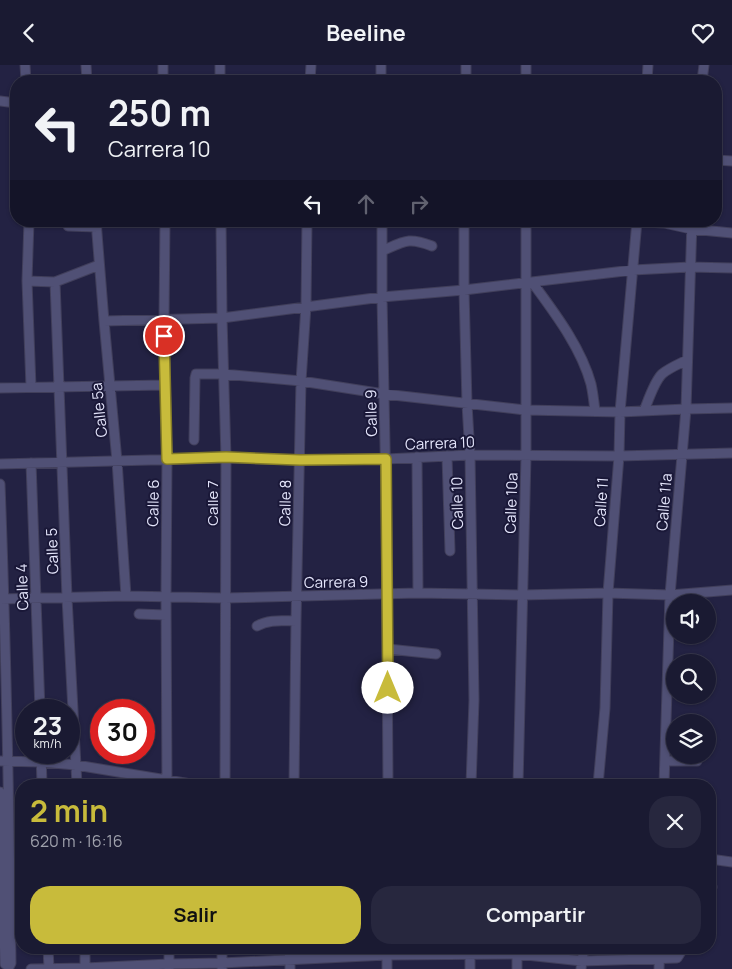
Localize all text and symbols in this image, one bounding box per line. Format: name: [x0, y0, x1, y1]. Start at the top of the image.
text: Beeline: [326, 18, 406, 48]
icon: back: [15, 19, 43, 47]
icon: heart: [689, 19, 717, 47]
text: 250 m: [108, 89, 211, 137]
icon: left: [25, 95, 90, 160]
text: Carrera 10: [108, 134, 211, 164]
icon: left: [299, 190, 327, 218]
icon: ahead: [352, 190, 380, 218]
icon: right: [405, 190, 433, 218]
pin: [143, 315, 185, 357]
icon: arrive: [150, 322, 178, 350]
street label: Calle 5a: [86, 382, 112, 438]
street label: Calle 9: [360, 389, 382, 437]
street label: Carrera 10: [405, 431, 475, 455]
street label: Calle 10a: [499, 472, 523, 534]
street label: Calle 11a: [651, 472, 677, 532]
street label: Calle 10: [446, 476, 468, 530]
street label: Calle 11: [589, 477, 613, 527]
street label: Calle 6: [142, 479, 164, 527]
street label: Calle 7: [202, 480, 223, 526]
street label: Calle 8: [274, 480, 296, 526]
street label: Calle 5: [41, 527, 63, 575]
street label: Calle 4: [11, 563, 33, 611]
street label: Carrera 9: [304, 571, 368, 593]
map controls: [666, 594, 716, 764]
button: sound: [666, 594, 716, 644]
button: search: [666, 654, 716, 704]
position arrow: [361, 661, 413, 713]
speed limit sign: 30: [90, 699, 155, 764]
text: 23: [33, 708, 62, 743]
button: layers: [666, 714, 716, 764]
text: km/h: [34, 735, 61, 752]
text: 2 min: [30, 790, 108, 831]
button: close: [649, 796, 701, 848]
text: 620 m · 16:16: [30, 830, 123, 852]
button: Salir: [30, 886, 361, 944]
button: Compartir: [371, 886, 701, 944]

